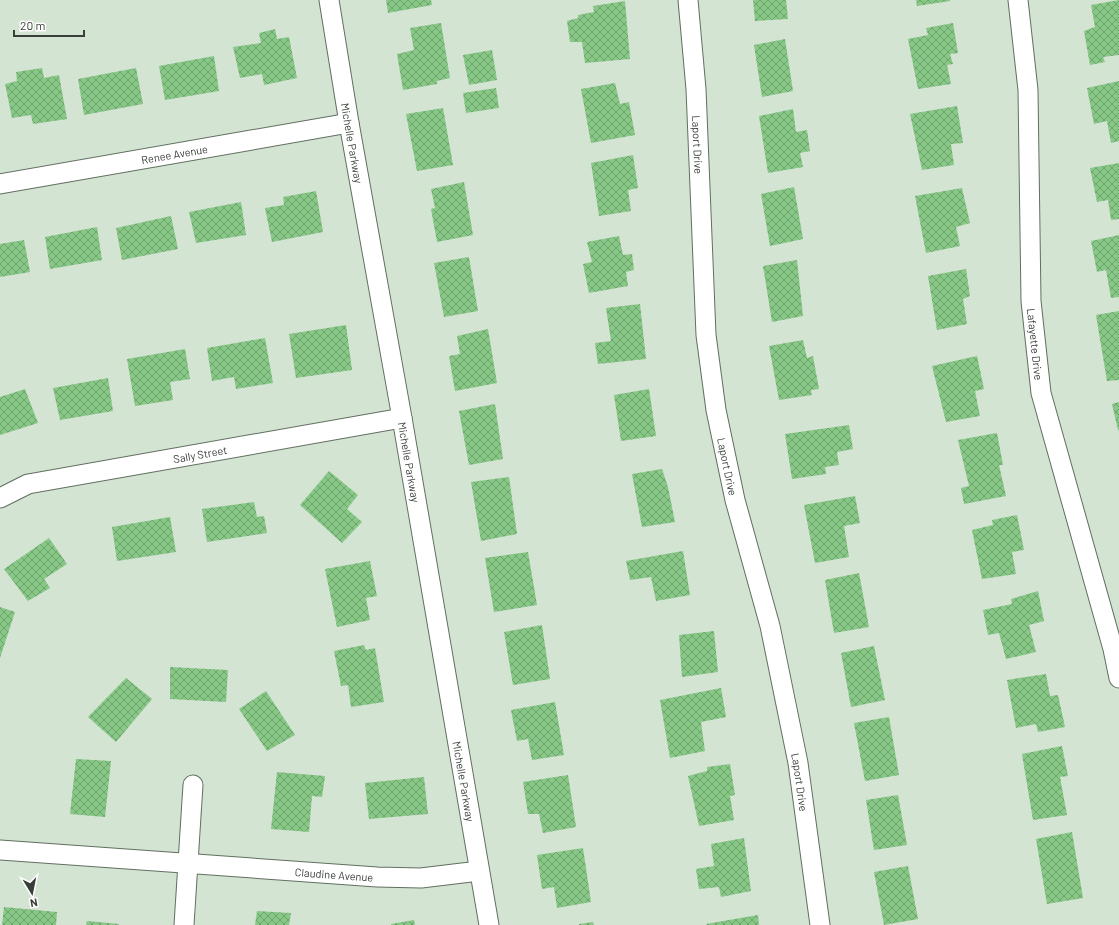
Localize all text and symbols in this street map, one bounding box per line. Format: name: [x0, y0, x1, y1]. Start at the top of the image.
scale bar: [14, 12, 84, 38]
text: 20 m: [20, 18, 46, 32]
street label: Michelle Parkway: [339, 102, 366, 184]
street label: Laport Drive: [691, 115, 706, 174]
street label: Renee Avenue: [140, 141, 209, 166]
street label: Lafayette Drive: [1025, 308, 1046, 381]
street label: Michelle Parkway: [396, 421, 423, 503]
street label: Laport Drive: [715, 436, 740, 497]
street label: Sally Street: [172, 443, 228, 465]
street label: Michelle Parkway: [451, 740, 478, 823]
street label: Laport Drive: [790, 752, 811, 812]
street label: Claudine Avenue: [295, 865, 374, 883]
north arrow: [12, 873, 52, 913]
text: N: [29, 896, 39, 910]

